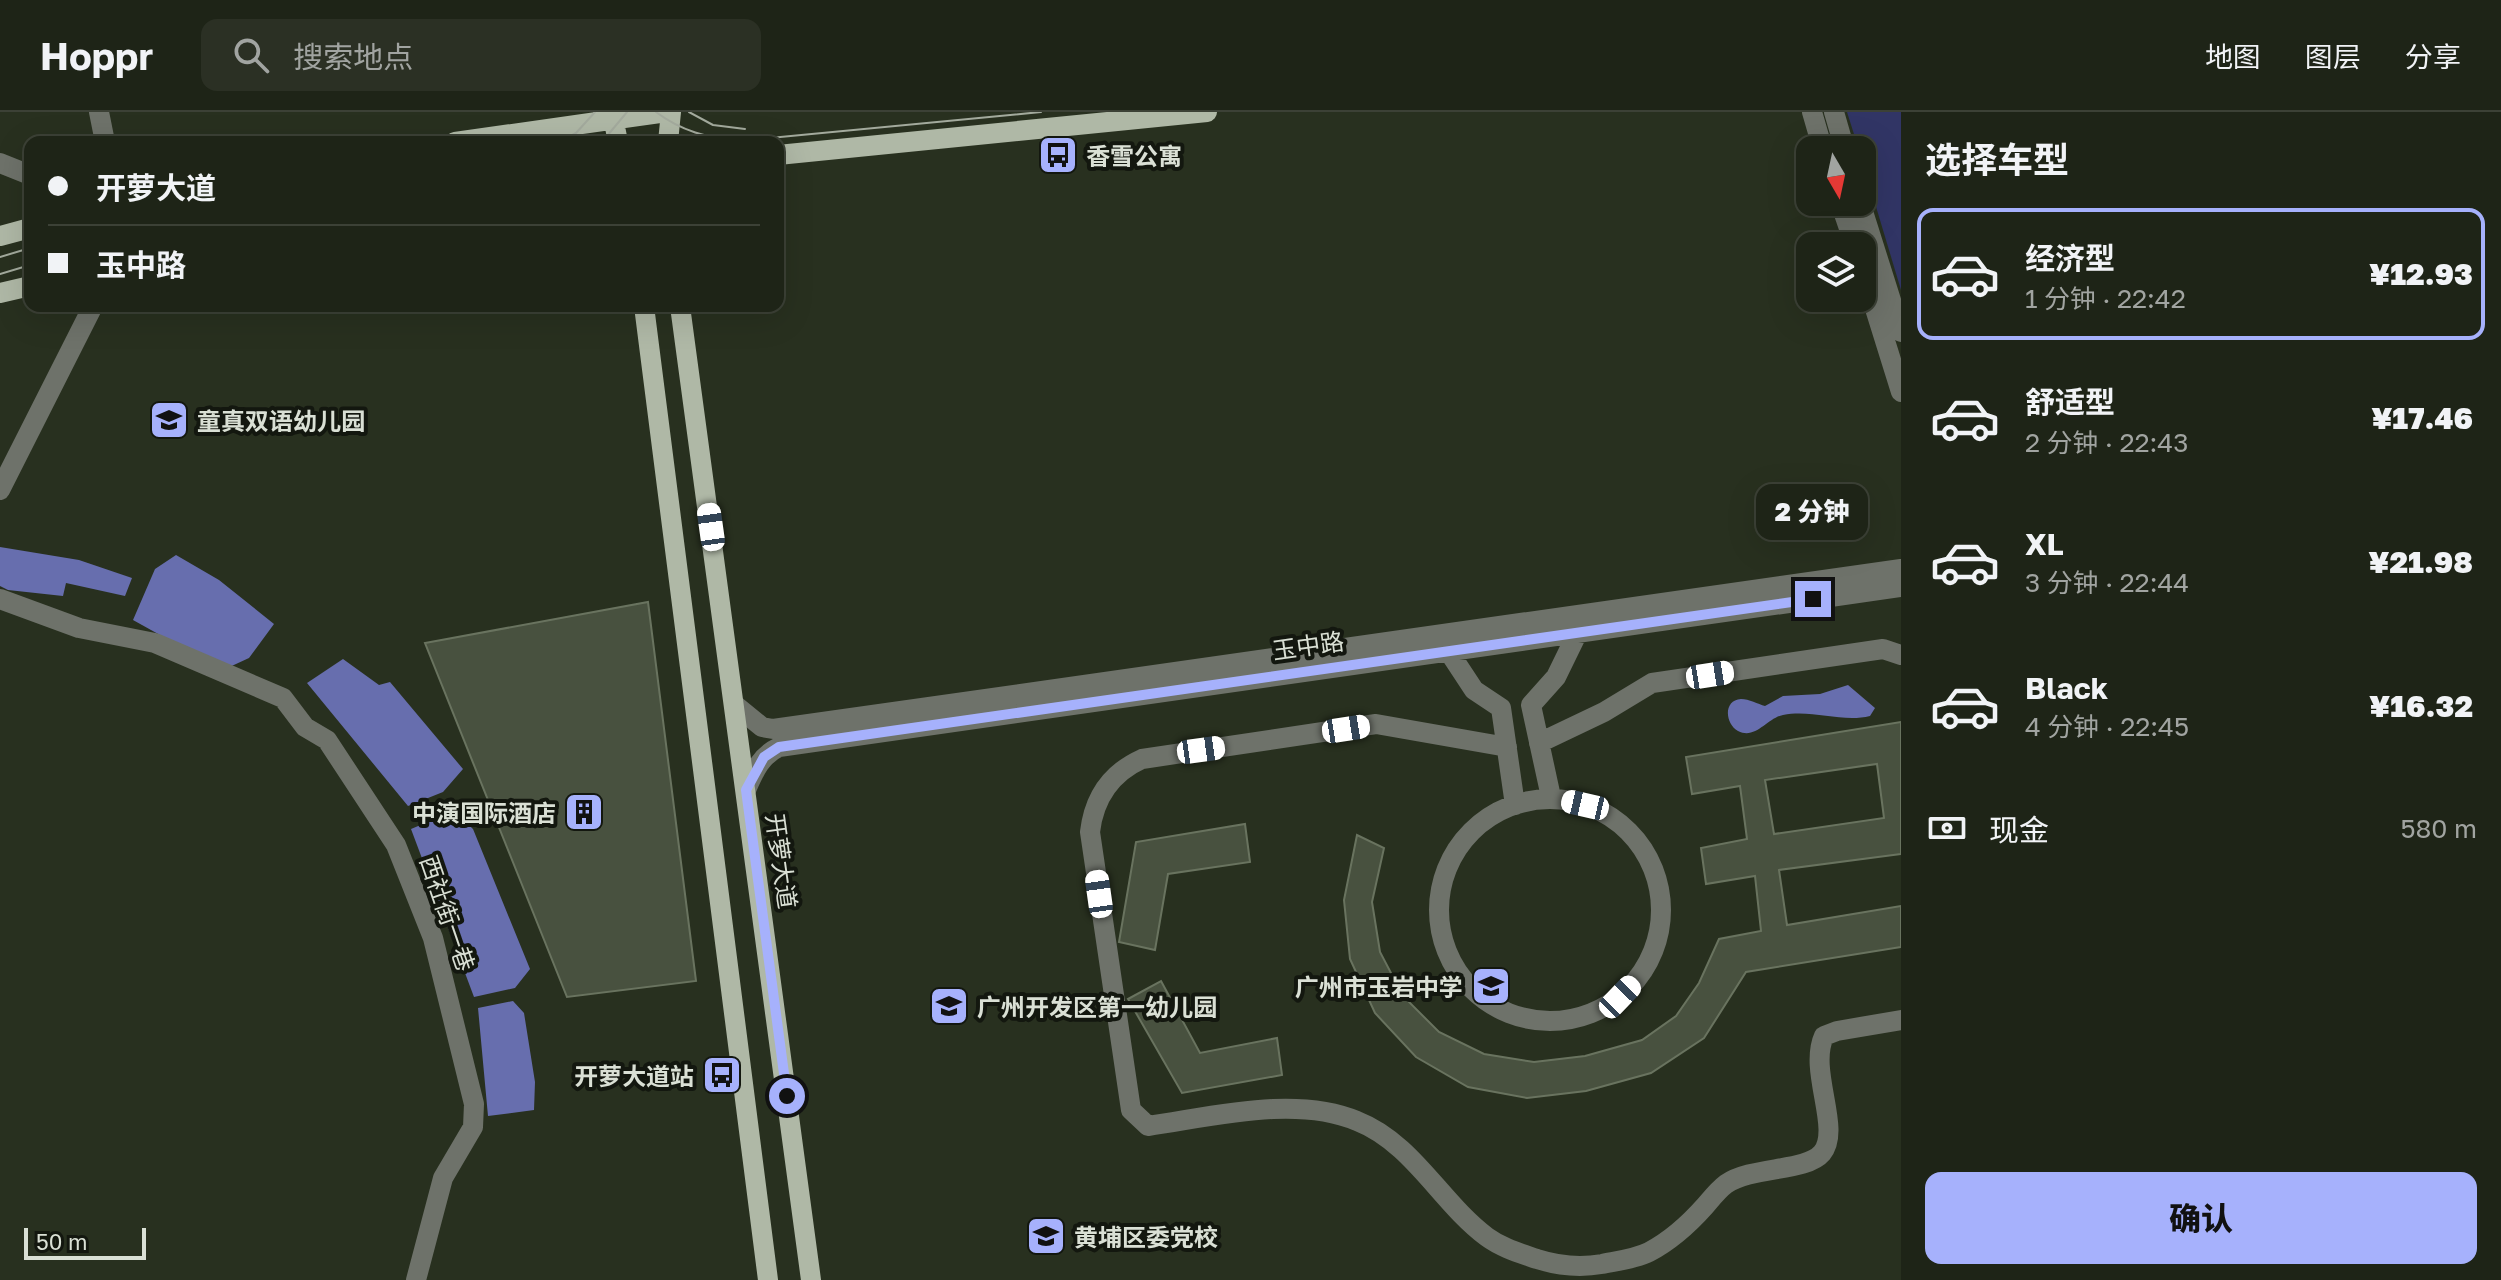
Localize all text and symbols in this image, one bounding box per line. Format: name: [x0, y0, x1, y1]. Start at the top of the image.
search box: [201, 19, 761, 91]
text: Hoppr: [40, 33, 153, 78]
icon: search: [229, 33, 273, 77]
text: 搜索地点: [293, 39, 413, 75]
text: 地图: [2205, 40, 2261, 73]
text: 图层: [2305, 40, 2361, 73]
text: 分享: [2405, 40, 2461, 73]
bus stop icon: 香雪公寓: [1037, 134, 1079, 176]
north arrow: [1796, 136, 1876, 216]
map controls: [1796, 136, 1876, 312]
text: 选择车型: [1925, 138, 2069, 181]
place label: 香雪公寓: [1086, 141, 1182, 170]
text: 开萝大道: [96, 170, 216, 206]
button: layers: [1796, 232, 1876, 312]
icon: car: [1929, 238, 2001, 310]
text: 经济型: [2025, 240, 2115, 276]
text: 玉中路: [96, 247, 186, 283]
text: ¥12.93: [2369, 256, 2473, 292]
text: 1 分钟 · 22:42: [2025, 283, 2186, 314]
icon: car: [1929, 382, 2001, 454]
text: 舒适型: [2025, 384, 2115, 420]
school or university icon: 童真双语幼儿园: [148, 399, 190, 441]
text: ¥17.46: [2371, 400, 2473, 436]
place label: 童真双语幼儿园: [197, 406, 365, 435]
text: 2 分钟 · 22:43: [2025, 427, 2188, 458]
callout: 2 分钟: [1757, 483, 1869, 539]
text: 2 分钟: [1775, 496, 1849, 527]
car: [696, 502, 726, 552]
icon: car: [1929, 526, 2001, 598]
text: XL: [2025, 526, 2064, 562]
text: ¥21.98: [2368, 544, 2473, 580]
text: 3 分钟 · 22:44: [2025, 567, 2189, 598]
route end: [1795, 581, 1831, 617]
street label: 玉中路: [1270, 626, 1346, 664]
car: [1684, 659, 1736, 691]
icon: car: [1929, 670, 2001, 742]
text: Black: [2025, 670, 2108, 706]
text: ¥16.32: [2369, 688, 2473, 724]
text: 4 分钟 · 22:45: [2025, 711, 2189, 742]
car: [1320, 713, 1372, 745]
car: [1176, 735, 1226, 765]
car: [1559, 788, 1611, 822]
building icon: 中演国际酒店: [563, 791, 605, 833]
place label: 中演国际酒店: [412, 798, 556, 827]
icon: cash: [1925, 806, 1969, 850]
street label: 开萝大道: [761, 811, 803, 911]
text: 现金: [1989, 812, 2049, 848]
text: 580 m: [2400, 813, 2477, 844]
street label: 西社街一巷: [415, 852, 481, 974]
car: [1084, 869, 1114, 919]
school or university icon: 广州市玉岩中学: [1470, 965, 1512, 1007]
car: [1595, 971, 1645, 1023]
place label: 广州市玉岩中学: [1295, 972, 1463, 1001]
school or university icon: 广州开发区第一幼儿园: [928, 985, 970, 1027]
place label: 广州开发区第一幼儿园: [977, 992, 1217, 1021]
bus stop icon: 开萝大道站: [701, 1054, 743, 1096]
place label: 开萝大道站: [574, 1061, 694, 1090]
route start: [769, 1078, 805, 1114]
button: 确认: [1925, 1172, 2477, 1264]
school or university icon: 黄埔区委党校: [1025, 1215, 1067, 1257]
place label: 黄埔区委党校: [1074, 1222, 1218, 1251]
scale bar: [24, 1224, 146, 1260]
text: 50 m: [36, 1228, 87, 1255]

